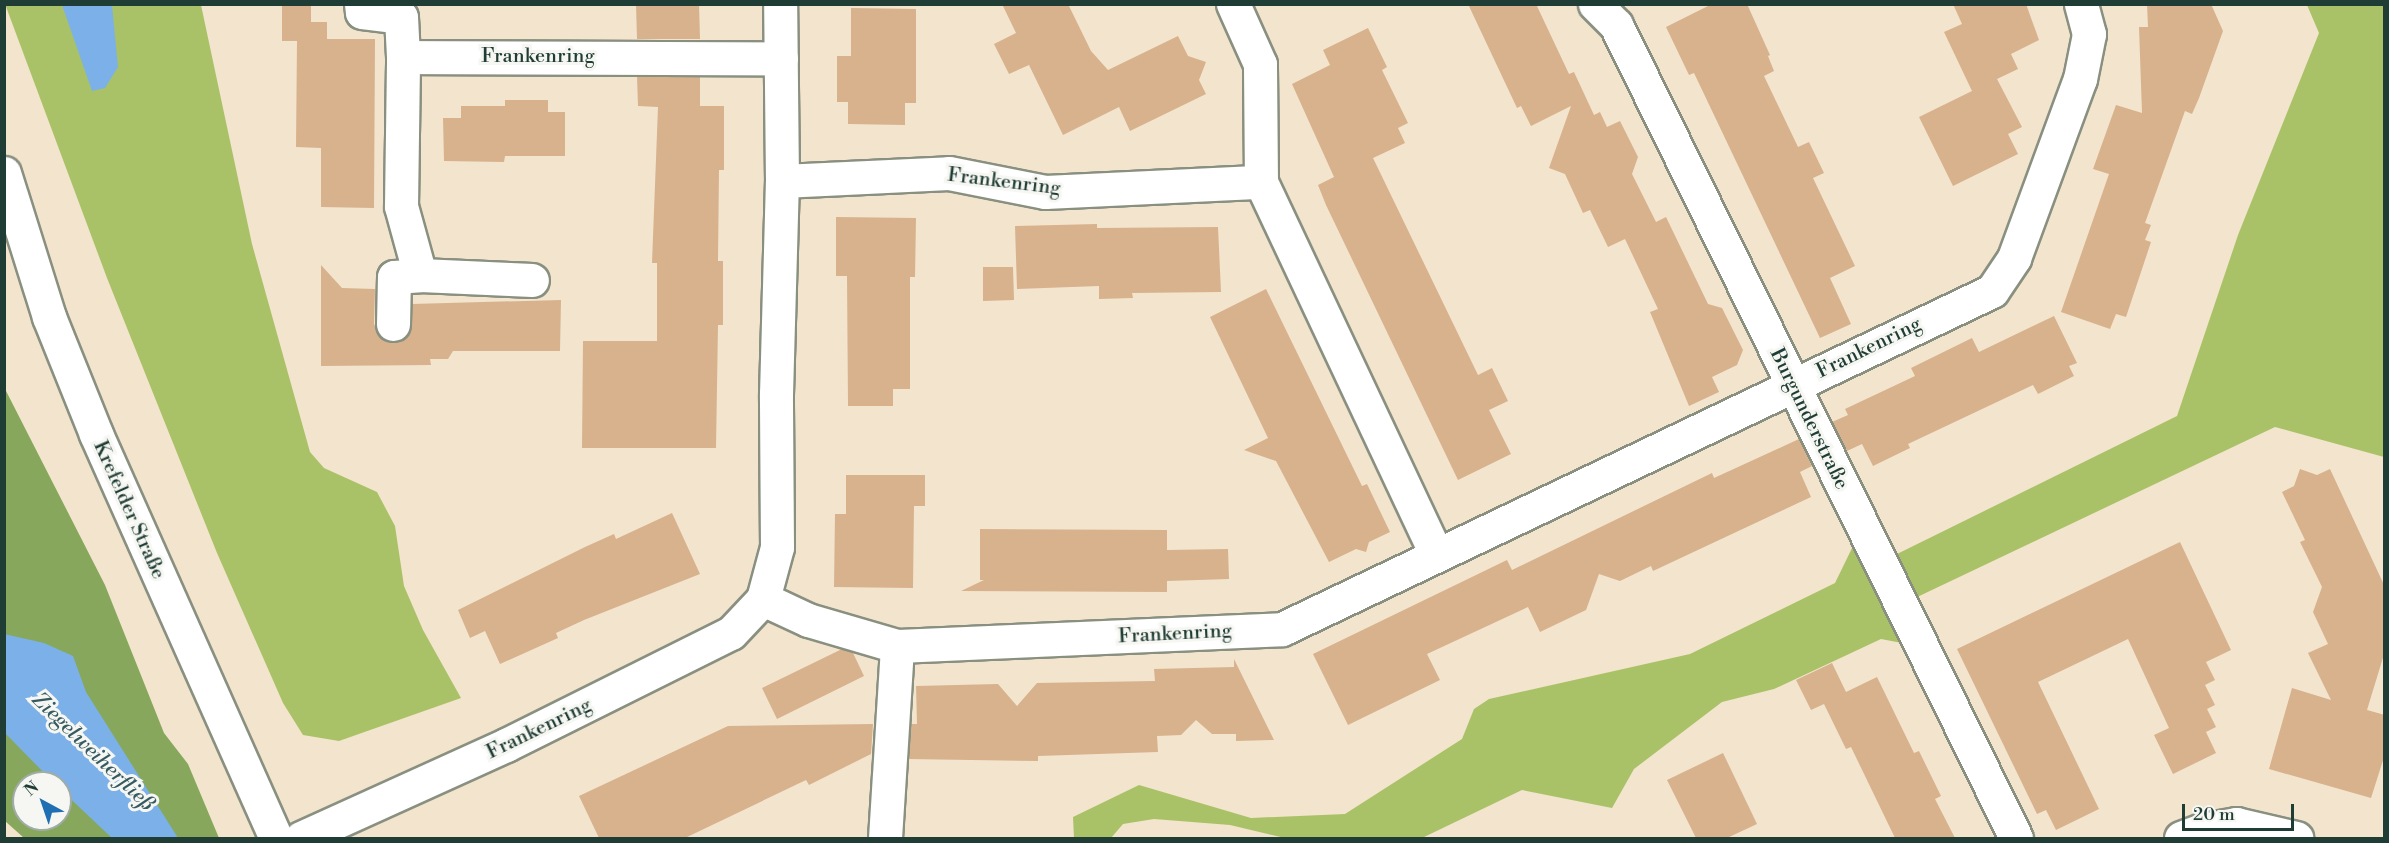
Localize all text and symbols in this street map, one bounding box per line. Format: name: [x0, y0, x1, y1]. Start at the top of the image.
street label: Frankenring: [481, 44, 595, 68]
street label: Frankenring: [946, 163, 1062, 201]
street label: Frankenring: [1813, 312, 1925, 384]
street label: Burgunderstraße: [1765, 345, 1853, 493]
street label: Krefelder Straße: [88, 437, 170, 583]
street label: Frankenring: [1118, 619, 1232, 649]
water label: Ziegelweiherfließ: [26, 687, 160, 817]
street label: Frankenring: [483, 693, 595, 765]
north arrow: [12, 771, 72, 831]
text: N: [20, 777, 43, 800]
scale bar: [2185, 792, 2298, 830]
text: 20 m: [2193, 803, 2235, 826]

